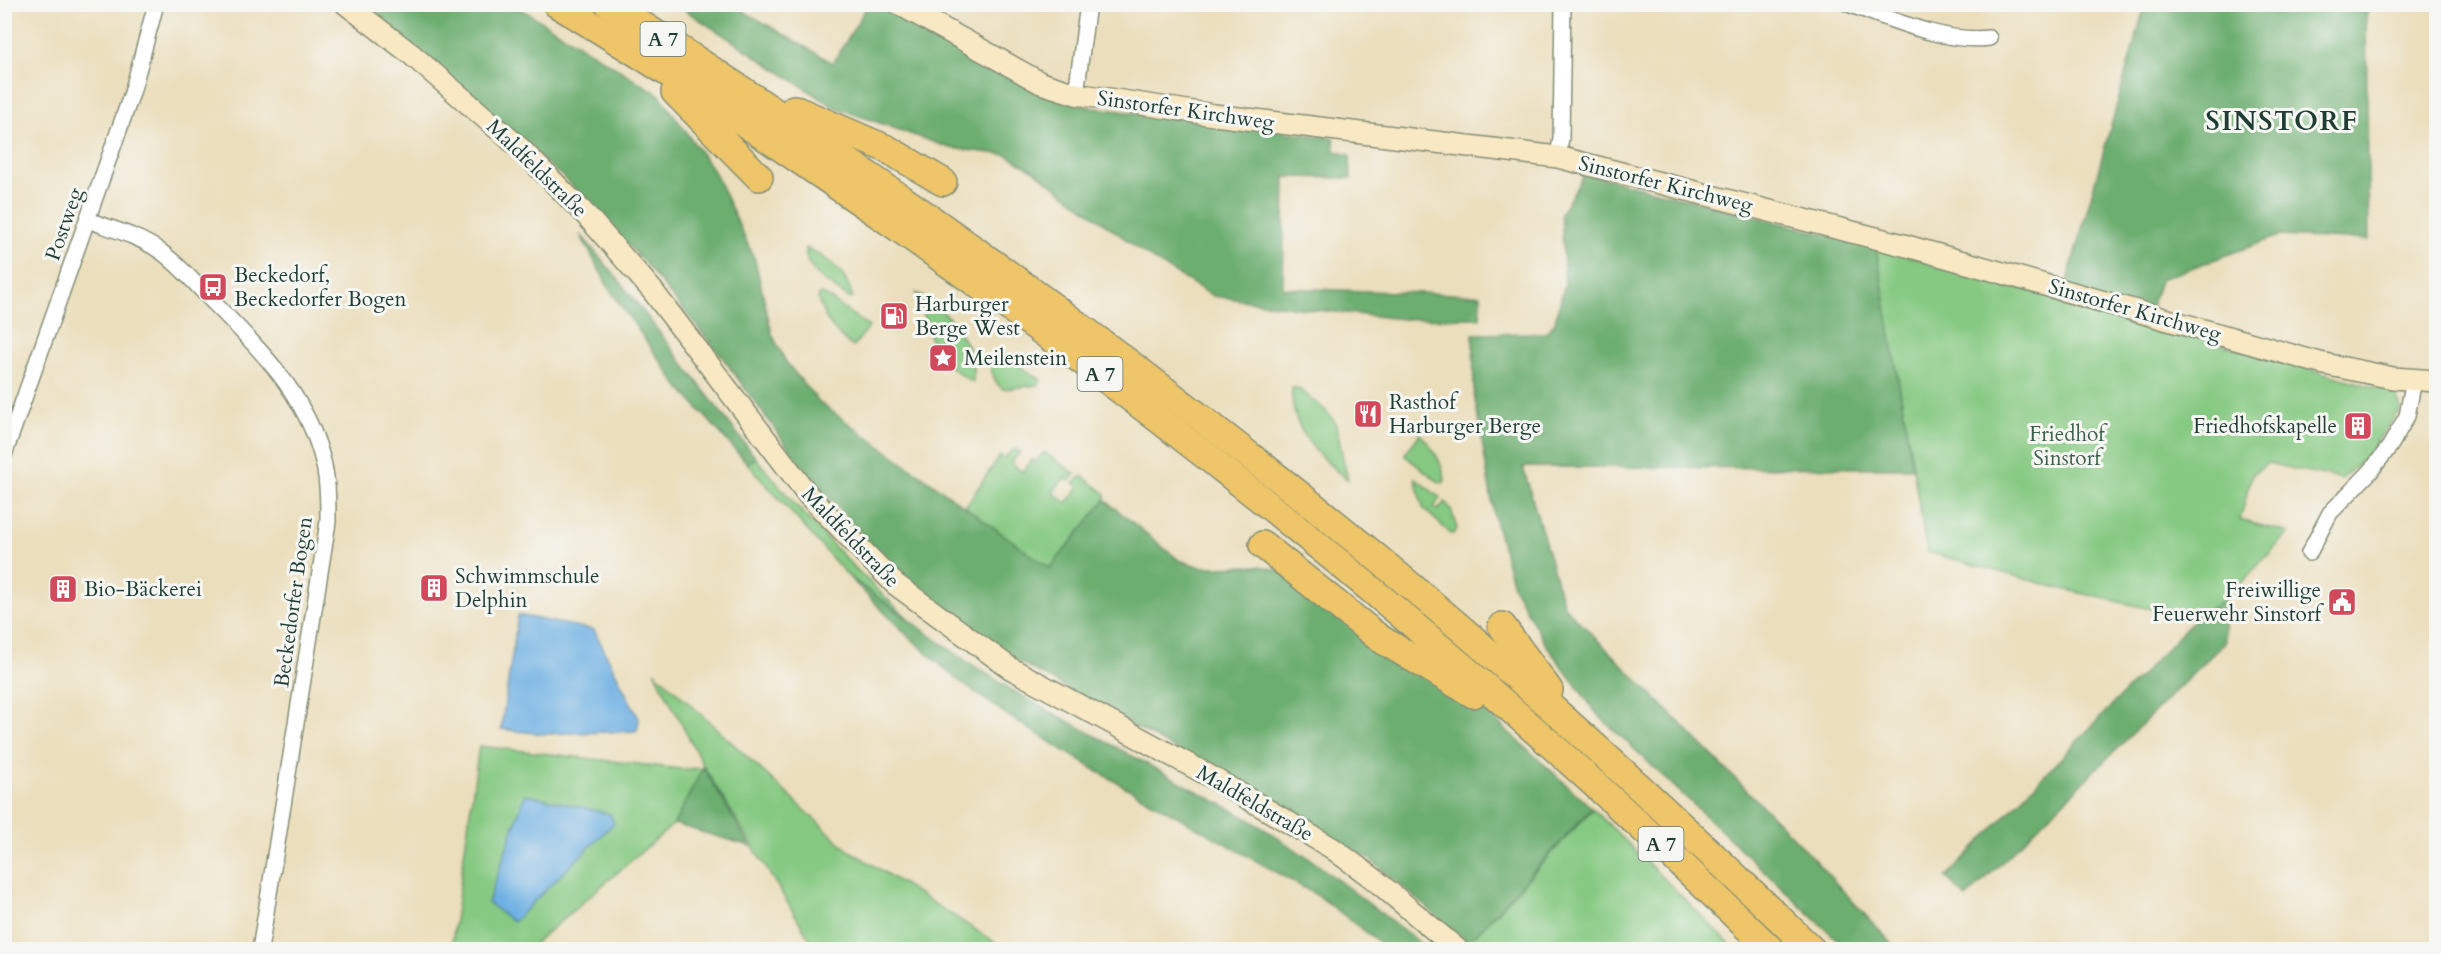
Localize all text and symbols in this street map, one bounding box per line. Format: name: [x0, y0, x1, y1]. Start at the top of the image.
road number: A 7: [640, 22, 686, 56]
street label: Sinstorfer Kirchweg: [1095, 84, 1277, 137]
district label: SINSTORF: [2206, 103, 2358, 140]
street label: Maldfeldstraße: [480, 113, 594, 224]
street label: Sinstorfer Kirchweg: [1576, 149, 1756, 220]
street label: Postweg: [38, 184, 91, 265]
place label: Beckedorf, Beckedorfer Bogen: [234, 261, 407, 314]
bus stop icon: Beckedorf, Beckedorfer Bogen: [197, 271, 229, 303]
street label: Sinstorfer Kirchweg: [2045, 272, 2225, 349]
place label: Harburger Berge West: [915, 290, 1020, 343]
fuel station icon: Harburger Berge West: [878, 300, 910, 332]
place icon: Meilenstein: [927, 342, 959, 374]
place label: Meilenstein: [964, 344, 1067, 373]
road number: A 7: [1078, 357, 1122, 391]
place label: Rasthof Harburger Berge: [1389, 388, 1541, 441]
restaurant icon: Rasthof Harburger Berge: [1352, 398, 1384, 430]
building icon: Friedhofskapelle: [2342, 410, 2374, 442]
place label: Friedhofskapelle: [2193, 412, 2337, 441]
park label: Friedhof Sinstorf: [2029, 420, 2108, 473]
street label: Maldfeldstraße: [795, 480, 906, 594]
street label: Beckedorfer Bogen: [267, 515, 320, 689]
place label: Schwimmschule Delphin: [455, 562, 599, 615]
building icon: Schwimmschule Delphin: [418, 572, 450, 604]
building icon: Bio-Bäckerei: [47, 573, 79, 605]
place label: Bio-Bäckerei: [84, 575, 202, 604]
place label: Freiwillige Feuerwehr Sinstorf: [2152, 576, 2325, 629]
public building icon: Freiwillige Feuerwehr Sinstorf: [2326, 586, 2358, 618]
street label: Maldfeldstraße: [1191, 758, 1318, 849]
road number: A 7: [1638, 827, 1684, 861]

